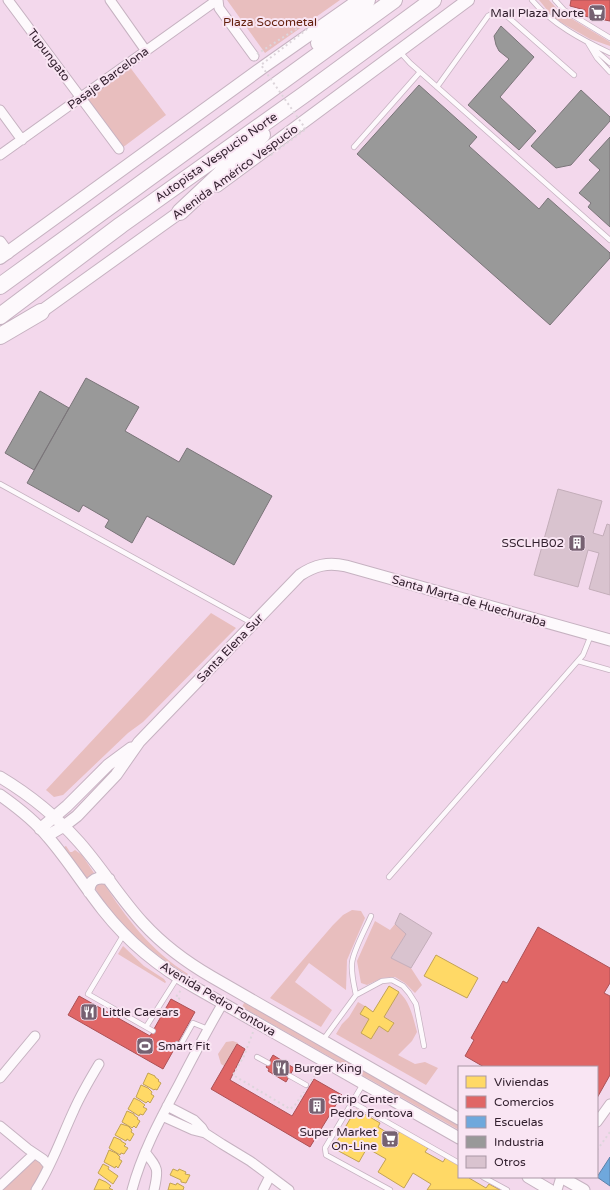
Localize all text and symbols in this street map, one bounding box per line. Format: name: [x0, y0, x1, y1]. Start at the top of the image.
supermarket icon: Mall Plaza Norte: [587, 3, 607, 23]
place label: Mall Plaza Norte: [490, 6, 584, 20]
park label: Plaza Socometal: [223, 15, 317, 29]
street label: Tupungato: [25, 26, 73, 84]
street label: Pasaje Barcelona: [65, 44, 151, 112]
street label: Autopista Vespucio Norte: [152, 109, 280, 205]
street label: Avenida Américo Vespucio: [169, 122, 301, 222]
building icon: SSCLHB02: [567, 533, 587, 553]
place label: SSCLHB02: [502, 536, 564, 550]
street label: Santa Marta de Huechuraba: [390, 572, 548, 630]
street label: Santa Elena Sur: [194, 611, 266, 685]
street label: Avenida Pedro Fontova: [158, 959, 278, 1039]
restaurant icon: Little Caesars: [79, 1002, 99, 1022]
place label: Little Caesars: [102, 1005, 179, 1019]
sports icon: Smart Fit: [135, 1036, 155, 1056]
place label: Smart Fit: [158, 1039, 211, 1053]
restaurant icon: Burger King: [271, 1058, 291, 1078]
place label: Burger King: [294, 1061, 362, 1075]
legend: [458, 1066, 598, 1178]
text: Viviendas: [494, 1075, 549, 1089]
place label: Strip Center Pedro Fontova: [330, 1092, 413, 1120]
text: Comercios: [494, 1095, 554, 1109]
building icon: Strip Center Pedro Fontova: [307, 1096, 327, 1116]
text: Escuelas: [494, 1115, 544, 1129]
place label: Super Market On-Line: [300, 1125, 377, 1153]
supermarket icon: Super Market On-Line: [380, 1129, 400, 1149]
text: Industria: [494, 1135, 544, 1149]
text: Otros: [494, 1155, 526, 1169]

